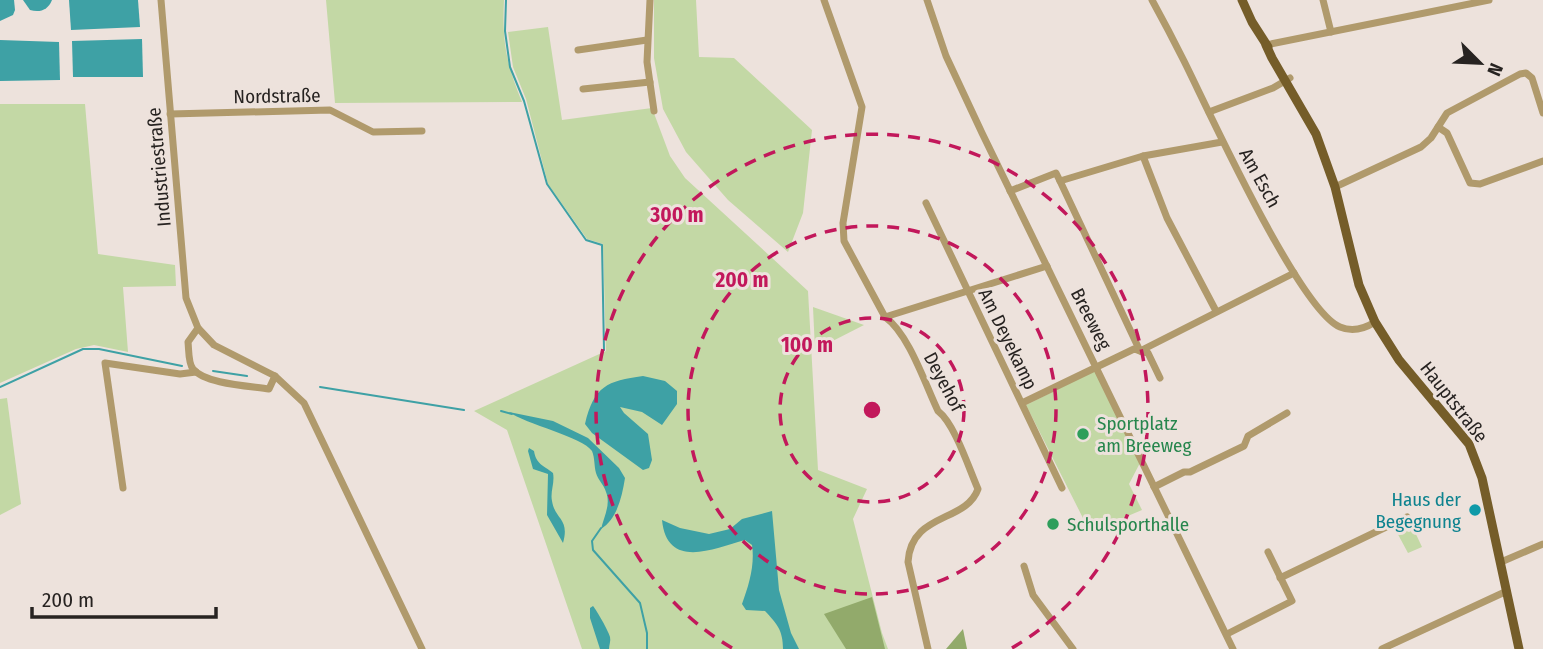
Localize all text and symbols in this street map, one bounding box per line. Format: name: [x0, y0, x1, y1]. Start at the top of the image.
north arrow: [1445, 28, 1515, 98]
text: N: [1482, 60, 1508, 80]
street label: Nordstraße: [233, 84, 321, 108]
street label: Industriestraße: [142, 106, 176, 228]
street label: Am Esch: [1234, 144, 1286, 212]
text: 300 m: [649, 202, 704, 228]
text: 200 m: [714, 267, 769, 293]
street label: Breeweg: [1066, 284, 1116, 354]
street label: Am Deyekamp: [974, 285, 1042, 393]
text: 100 m: [781, 332, 833, 358]
street label: Deyehof: [919, 348, 970, 417]
street label: Hauptstraße: [1415, 357, 1493, 447]
centre of rings: [860, 398, 884, 422]
place label: Sportplatz am Breeweg: [1097, 412, 1191, 457]
marker: Sportplatz am Breeweg: [1075, 426, 1091, 442]
place label: Haus der Begegnung: [1375, 488, 1461, 533]
marker: Haus der Begegnung: [1467, 502, 1483, 518]
place label: Schulsporthalle: [1067, 513, 1189, 536]
marker: Schulsporthalle: [1045, 516, 1061, 532]
scale bar: [32, 576, 215, 620]
text: 200 m: [42, 587, 94, 613]

